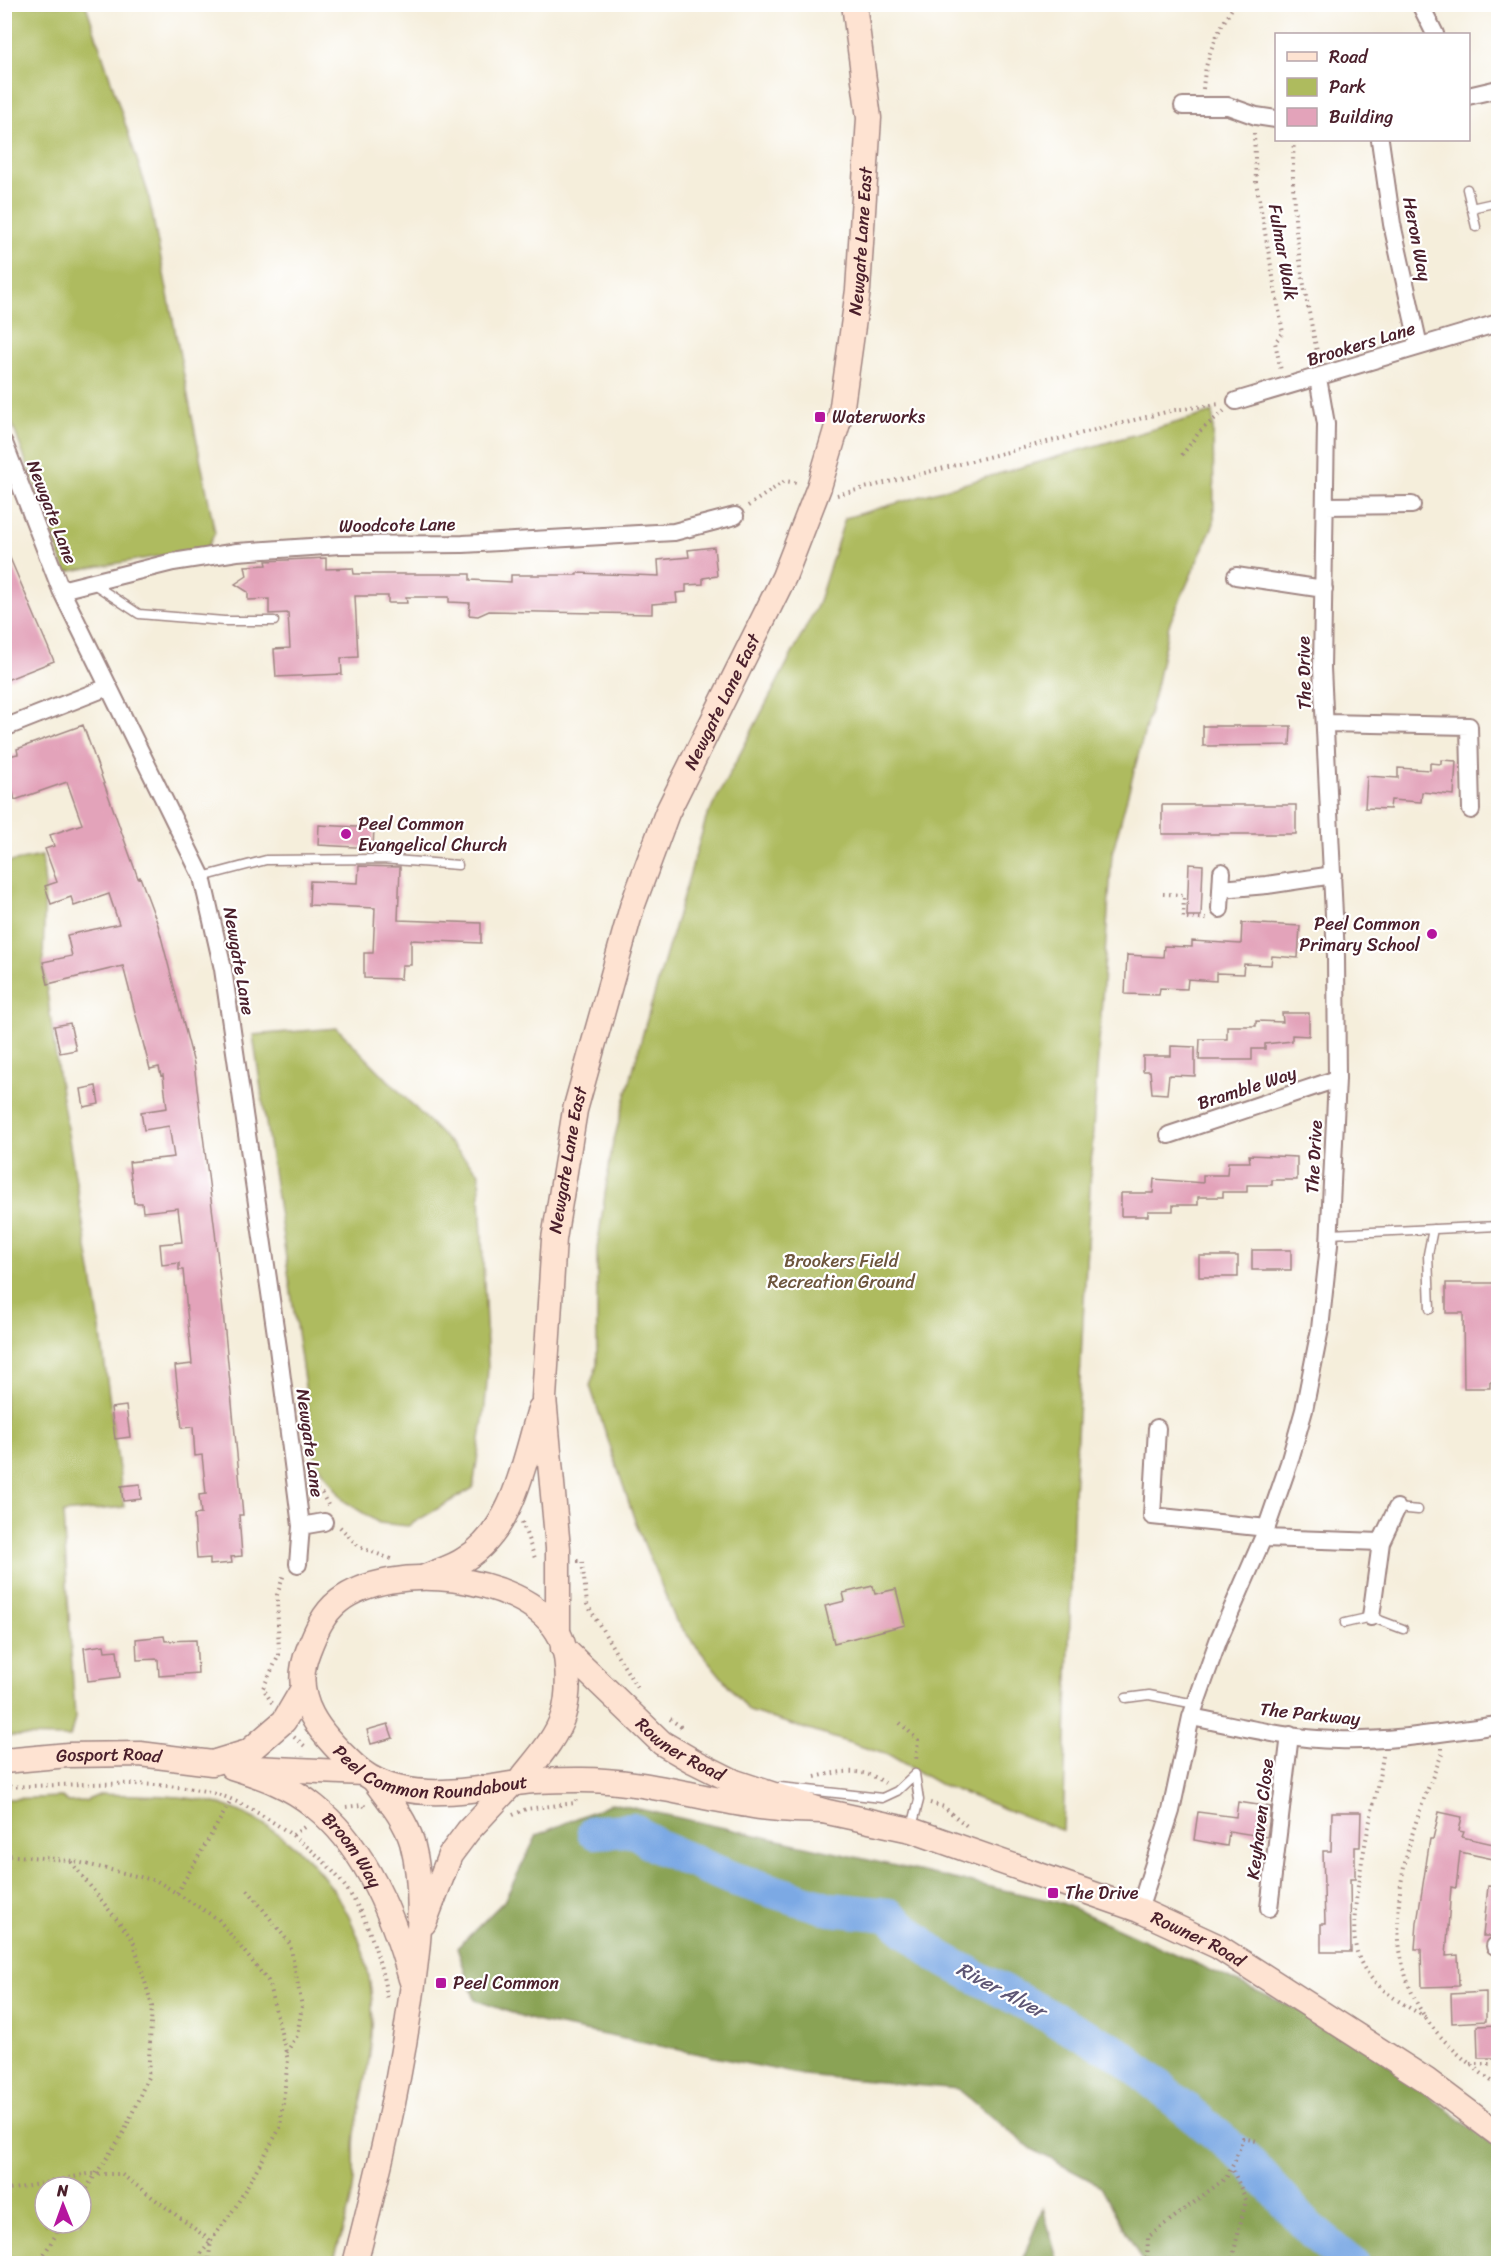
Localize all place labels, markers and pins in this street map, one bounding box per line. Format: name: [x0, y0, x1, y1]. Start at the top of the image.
place label: Waterworks: [832, 401, 926, 433]
marker: Waterworks: [813, 410, 827, 424]
place label: Peel Common Evangelical Church: [358, 808, 507, 861]
marker: Peel Common Evangelical Church: [339, 827, 353, 841]
place label: Peel Common Primary School: [1299, 908, 1421, 961]
marker: Peel Common Primary School: [1425, 927, 1439, 941]
place label: The Drive: [1065, 1877, 1139, 1909]
marker: The Drive: [1046, 1886, 1060, 1900]
place label: Peel Common: [453, 1967, 559, 1999]
marker: Peel Common: [434, 1976, 448, 1990]

